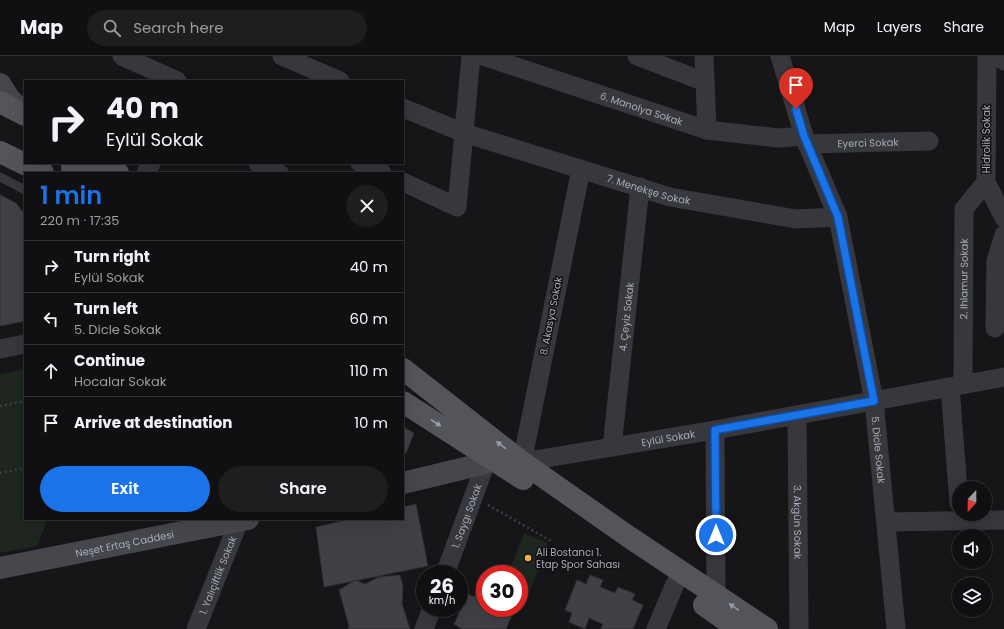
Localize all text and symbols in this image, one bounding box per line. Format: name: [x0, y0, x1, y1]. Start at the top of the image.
search box: [87, 10, 367, 46]
text: Map: [20, 14, 63, 41]
icon: search: [101, 17, 123, 39]
text: Search here: [133, 17, 224, 38]
text: Map: [824, 17, 855, 37]
text: Layers: [877, 17, 921, 37]
text: Share: [943, 17, 984, 37]
pin: [779, 68, 813, 109]
icon: arrive: [785, 74, 807, 96]
street label: 6. Manolya Sokak: [598, 88, 686, 129]
text: 40 m: [106, 89, 179, 128]
icon: right: [40, 96, 92, 148]
street label: Hidrolik Sokak: [979, 104, 994, 173]
text: Eylül Sokak: [106, 127, 203, 152]
street label: Eyerci Sokak: [837, 134, 900, 151]
street label: 7. Menekşe Sokak: [605, 170, 692, 208]
text: 1 min: [40, 179, 102, 212]
button: close: [346, 185, 388, 227]
text: 220 m · 17:35: [40, 211, 120, 230]
street label: 2. Ihlamur Sokak: [956, 238, 971, 320]
text: Turn right: [74, 246, 150, 267]
icon: right: [40, 256, 62, 278]
text: 40 m: [350, 256, 388, 277]
text: Eylül Sokak: [74, 268, 144, 287]
street label: 8. Akasya Sokak: [536, 275, 566, 356]
street label: 4. Çeyiz Sokak: [615, 280, 637, 352]
text: Turn left: [74, 298, 138, 319]
icon: left: [40, 308, 62, 330]
text: 60 m: [350, 308, 388, 329]
text: 5. Dicle Sokak: [74, 320, 162, 339]
text: Continue: [74, 350, 145, 371]
icon: ahead: [40, 360, 62, 382]
text: 110 m: [350, 360, 388, 381]
text: Hocalar Sokak: [74, 372, 166, 391]
icon: arrive: [40, 412, 62, 434]
text: Arrive at destination: [74, 412, 232, 433]
text: 10 m: [354, 412, 388, 433]
street label: 5. Dicle Sokak: [868, 416, 890, 485]
one-way arrow: [430, 420, 442, 427]
street label: Eylül Sokak: [640, 426, 697, 450]
one-way arrow: [495, 441, 506, 450]
button: Exit: [40, 466, 210, 512]
button: Share: [218, 466, 388, 512]
street label: 1. Saygı Sokak: [448, 481, 485, 550]
north arrow: [952, 481, 992, 521]
map controls: [952, 481, 992, 617]
street label: 3. Akgün Sokak: [790, 485, 806, 560]
position arrow: [695, 514, 737, 556]
street label: Neşet Ertaş Caddesi: [74, 526, 175, 560]
button: sound: [952, 529, 992, 569]
street label: 1. Yalıçiftlik Sokak: [195, 533, 240, 617]
place label: Ali Bostancı 1. Etap Spor Sahası: [536, 545, 620, 572]
marker: Ali Bostancı 1. Etap Spor Sahası: [523, 553, 533, 563]
speed limit sign: 30: [476, 565, 528, 617]
text: 26: [430, 572, 454, 600]
button: layers: [952, 577, 992, 617]
text: km/h: [429, 593, 455, 608]
one-way arrow: [729, 603, 739, 611]

